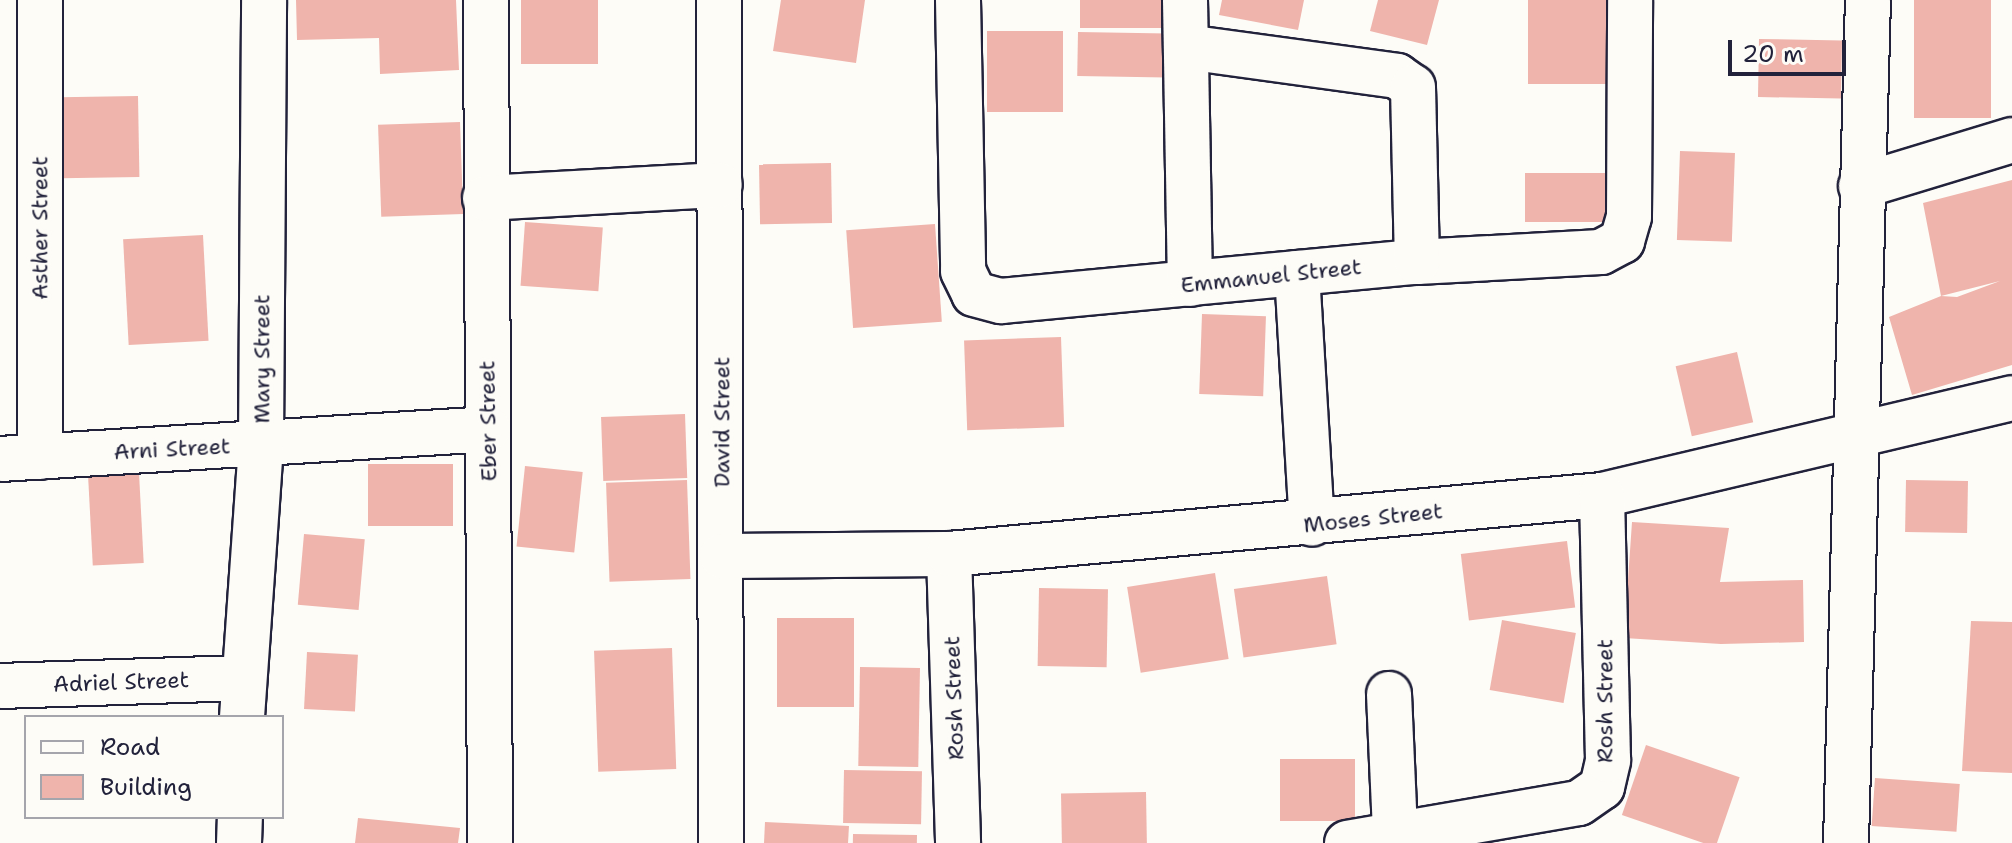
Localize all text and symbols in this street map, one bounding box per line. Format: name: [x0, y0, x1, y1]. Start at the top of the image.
scale bar: [1732, 24, 1850, 74]
text: 20 m: [1742, 38, 1804, 70]
street label: Asther Street: [27, 156, 53, 300]
street label: Emmanuel Street: [1179, 253, 1363, 299]
street label: Mary Street: [249, 294, 275, 424]
street label: David Street: [709, 357, 735, 487]
street label: Eber Street: [474, 360, 502, 482]
street label: Arni Street: [113, 433, 231, 465]
street label: Moses Street: [1302, 498, 1444, 538]
street label: Rosh Street: [939, 636, 969, 760]
street label: Rosh Street: [1592, 639, 1618, 763]
street label: Adriel Street: [52, 666, 190, 698]
legend: [24, 715, 284, 819]
text: Road: [100, 731, 160, 763]
text: Building: [100, 771, 192, 803]

